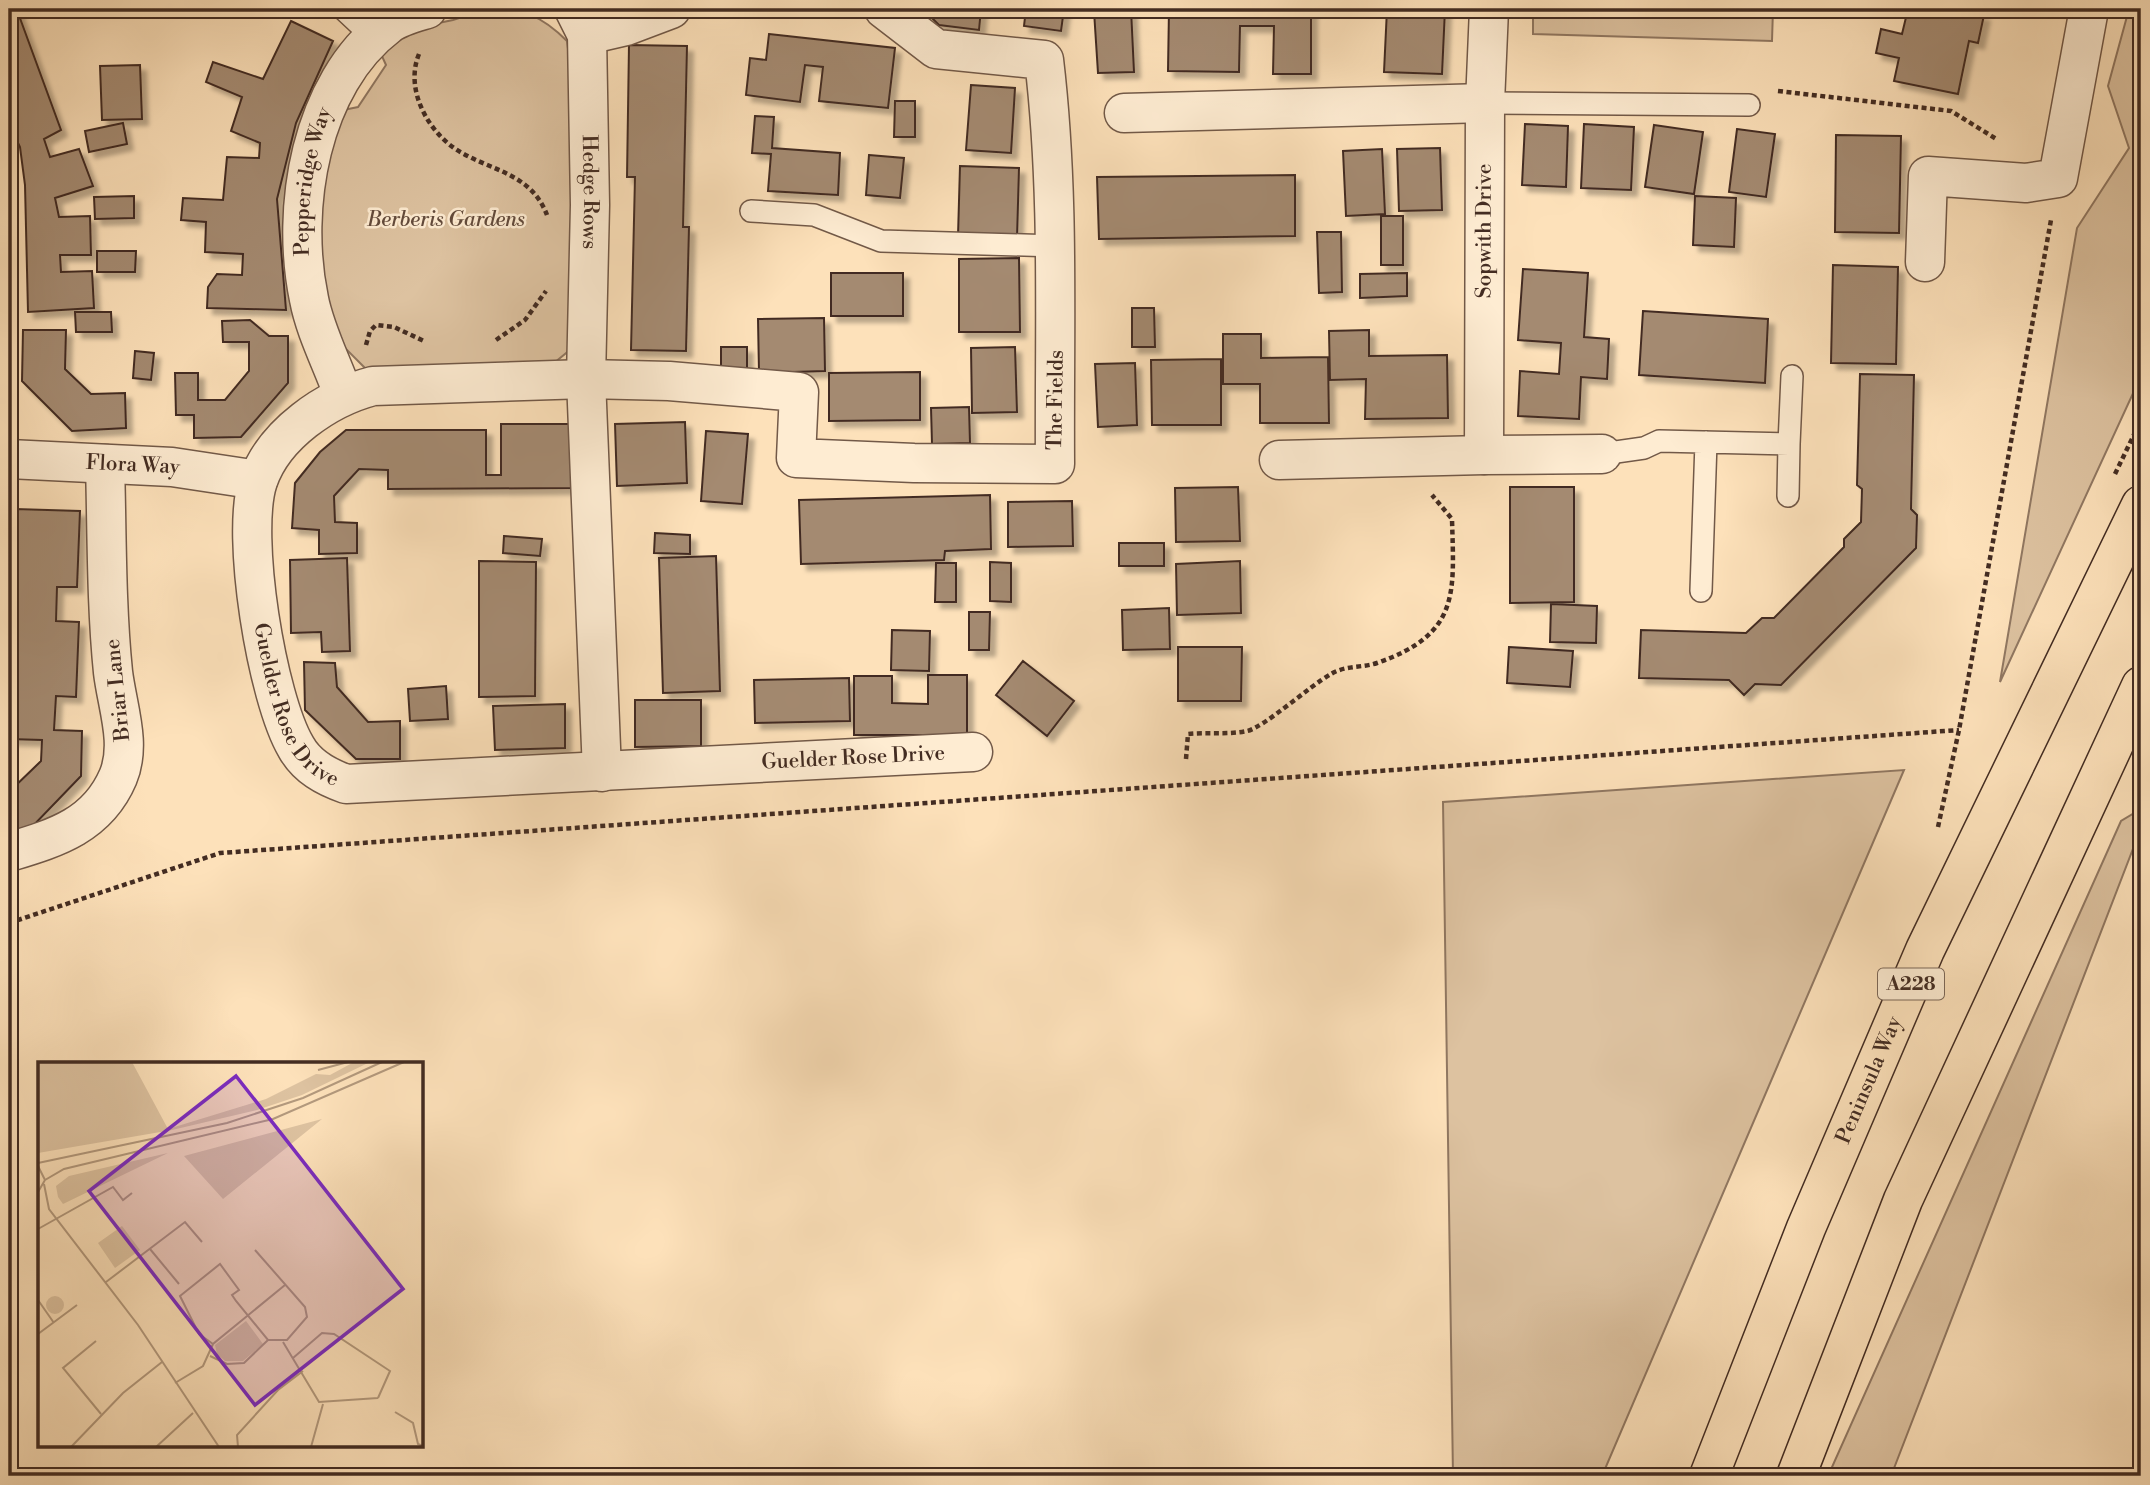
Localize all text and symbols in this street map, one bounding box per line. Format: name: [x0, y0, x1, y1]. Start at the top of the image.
street label: Pepperidge Way: [289, 103, 338, 257]
street label: Hedge Rows: [576, 134, 603, 250]
street label: Sopwith Drive: [1471, 164, 1498, 299]
park label: Berberis Gardens: [366, 207, 525, 233]
street label: The Fields: [1042, 350, 1070, 450]
street label: Flora Way: [85, 450, 183, 481]
street label: Guelder Rose Drive: [248, 621, 343, 793]
street label: Briar Lane: [100, 637, 136, 744]
street label: Guelder Rose Drive: [761, 740, 946, 776]
road number: A228: [1878, 968, 1944, 1000]
street label: Peninsula Way: [1830, 1012, 1908, 1148]
inset map: [38, 1062, 424, 1446]

